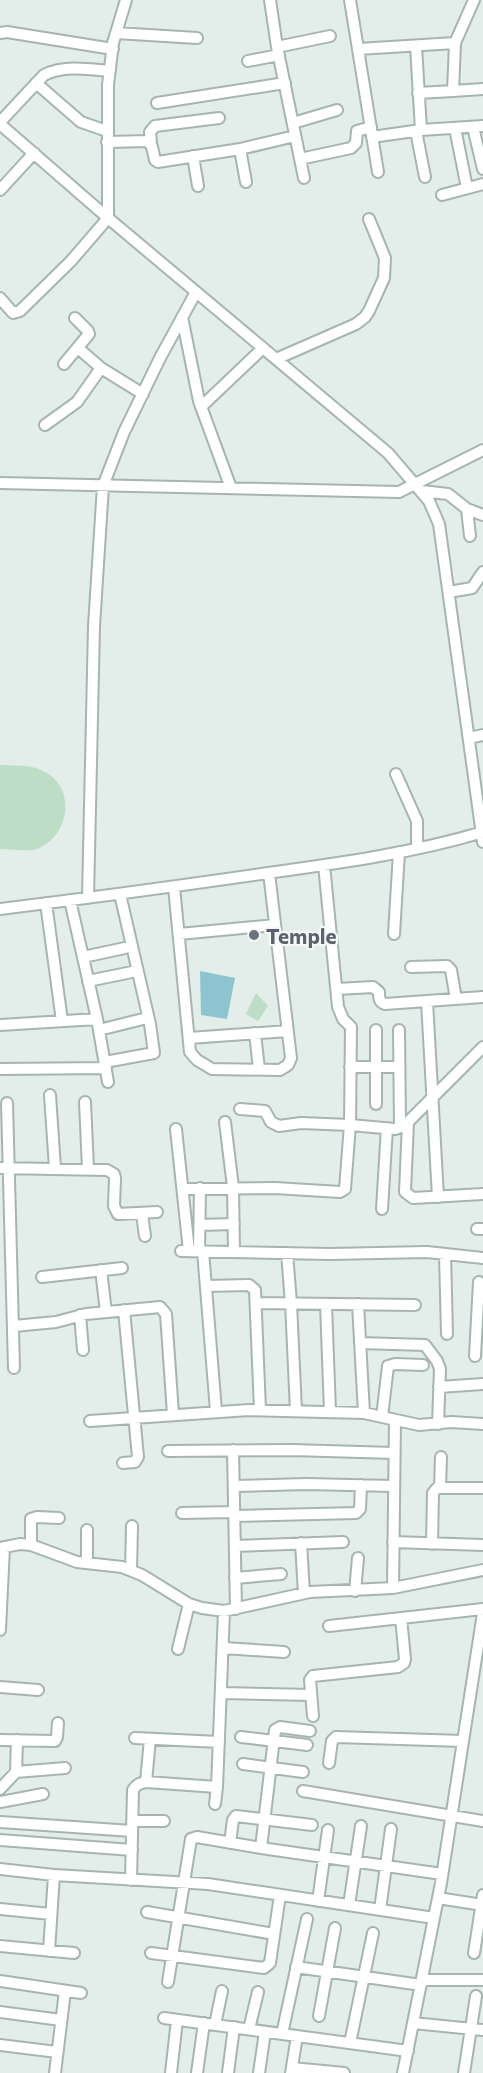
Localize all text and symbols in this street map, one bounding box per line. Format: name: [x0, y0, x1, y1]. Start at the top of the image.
place label: Temple: [266, 923, 337, 948]
marker: Temple: [247, 928, 261, 942]

